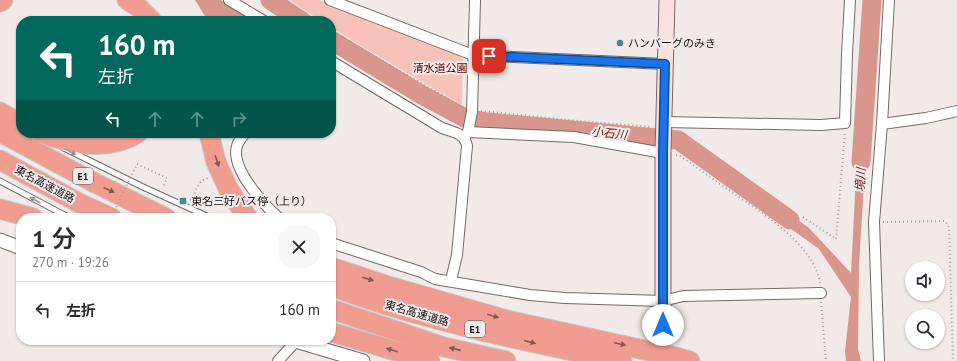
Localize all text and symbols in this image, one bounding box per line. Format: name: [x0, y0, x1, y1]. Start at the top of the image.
text: 160 m: [98, 26, 175, 63]
icon: left: [32, 32, 84, 84]
place label: ハンバーグのみき: [628, 36, 716, 50]
marker: ハンバーグのみき: [615, 38, 625, 48]
pin: [472, 39, 506, 73]
icon: arrive: [478, 45, 500, 67]
park label: 清水道公園: [413, 61, 468, 75]
text: 左折: [98, 65, 134, 88]
icon: left: [102, 108, 124, 130]
icon: ahead: [144, 108, 166, 130]
icon: ahead: [186, 108, 208, 130]
icon: right: [228, 108, 250, 130]
water label: 小石川: [590, 124, 630, 143]
one-way arrow: [65, 148, 77, 155]
one-way arrow: [214, 156, 220, 168]
street label: 東名高速道路: [13, 162, 77, 206]
water label: 境川: [852, 166, 868, 193]
road number: E1: [73, 168, 93, 184]
one-way arrow: [103, 186, 114, 193]
place label: 東名三好バス停（上り）: [191, 194, 312, 208]
one-way arrow: [29, 196, 41, 203]
marker: 東名三好バス停（上り）: [178, 196, 188, 206]
text: 1 分: [32, 223, 76, 254]
button: close: [278, 226, 320, 268]
text: 270 m · 19:26: [32, 254, 109, 271]
map controls: [905, 261, 945, 349]
button: sound: [905, 261, 945, 301]
one-way arrow: [362, 277, 374, 283]
street label: 東名高速道路: [383, 297, 451, 329]
icon: left: [32, 299, 54, 321]
text: 160 m: [279, 300, 320, 319]
text: 左折: [66, 301, 96, 320]
position arrow: [642, 304, 684, 346]
button: search: [905, 309, 945, 349]
one-way arrow: [487, 313, 499, 319]
road number: E1: [465, 321, 485, 337]
one-way arrow: [524, 340, 536, 346]
one-way arrow: [613, 342, 626, 348]
one-way arrow: [449, 346, 461, 352]
one-way arrow: [386, 347, 398, 353]

